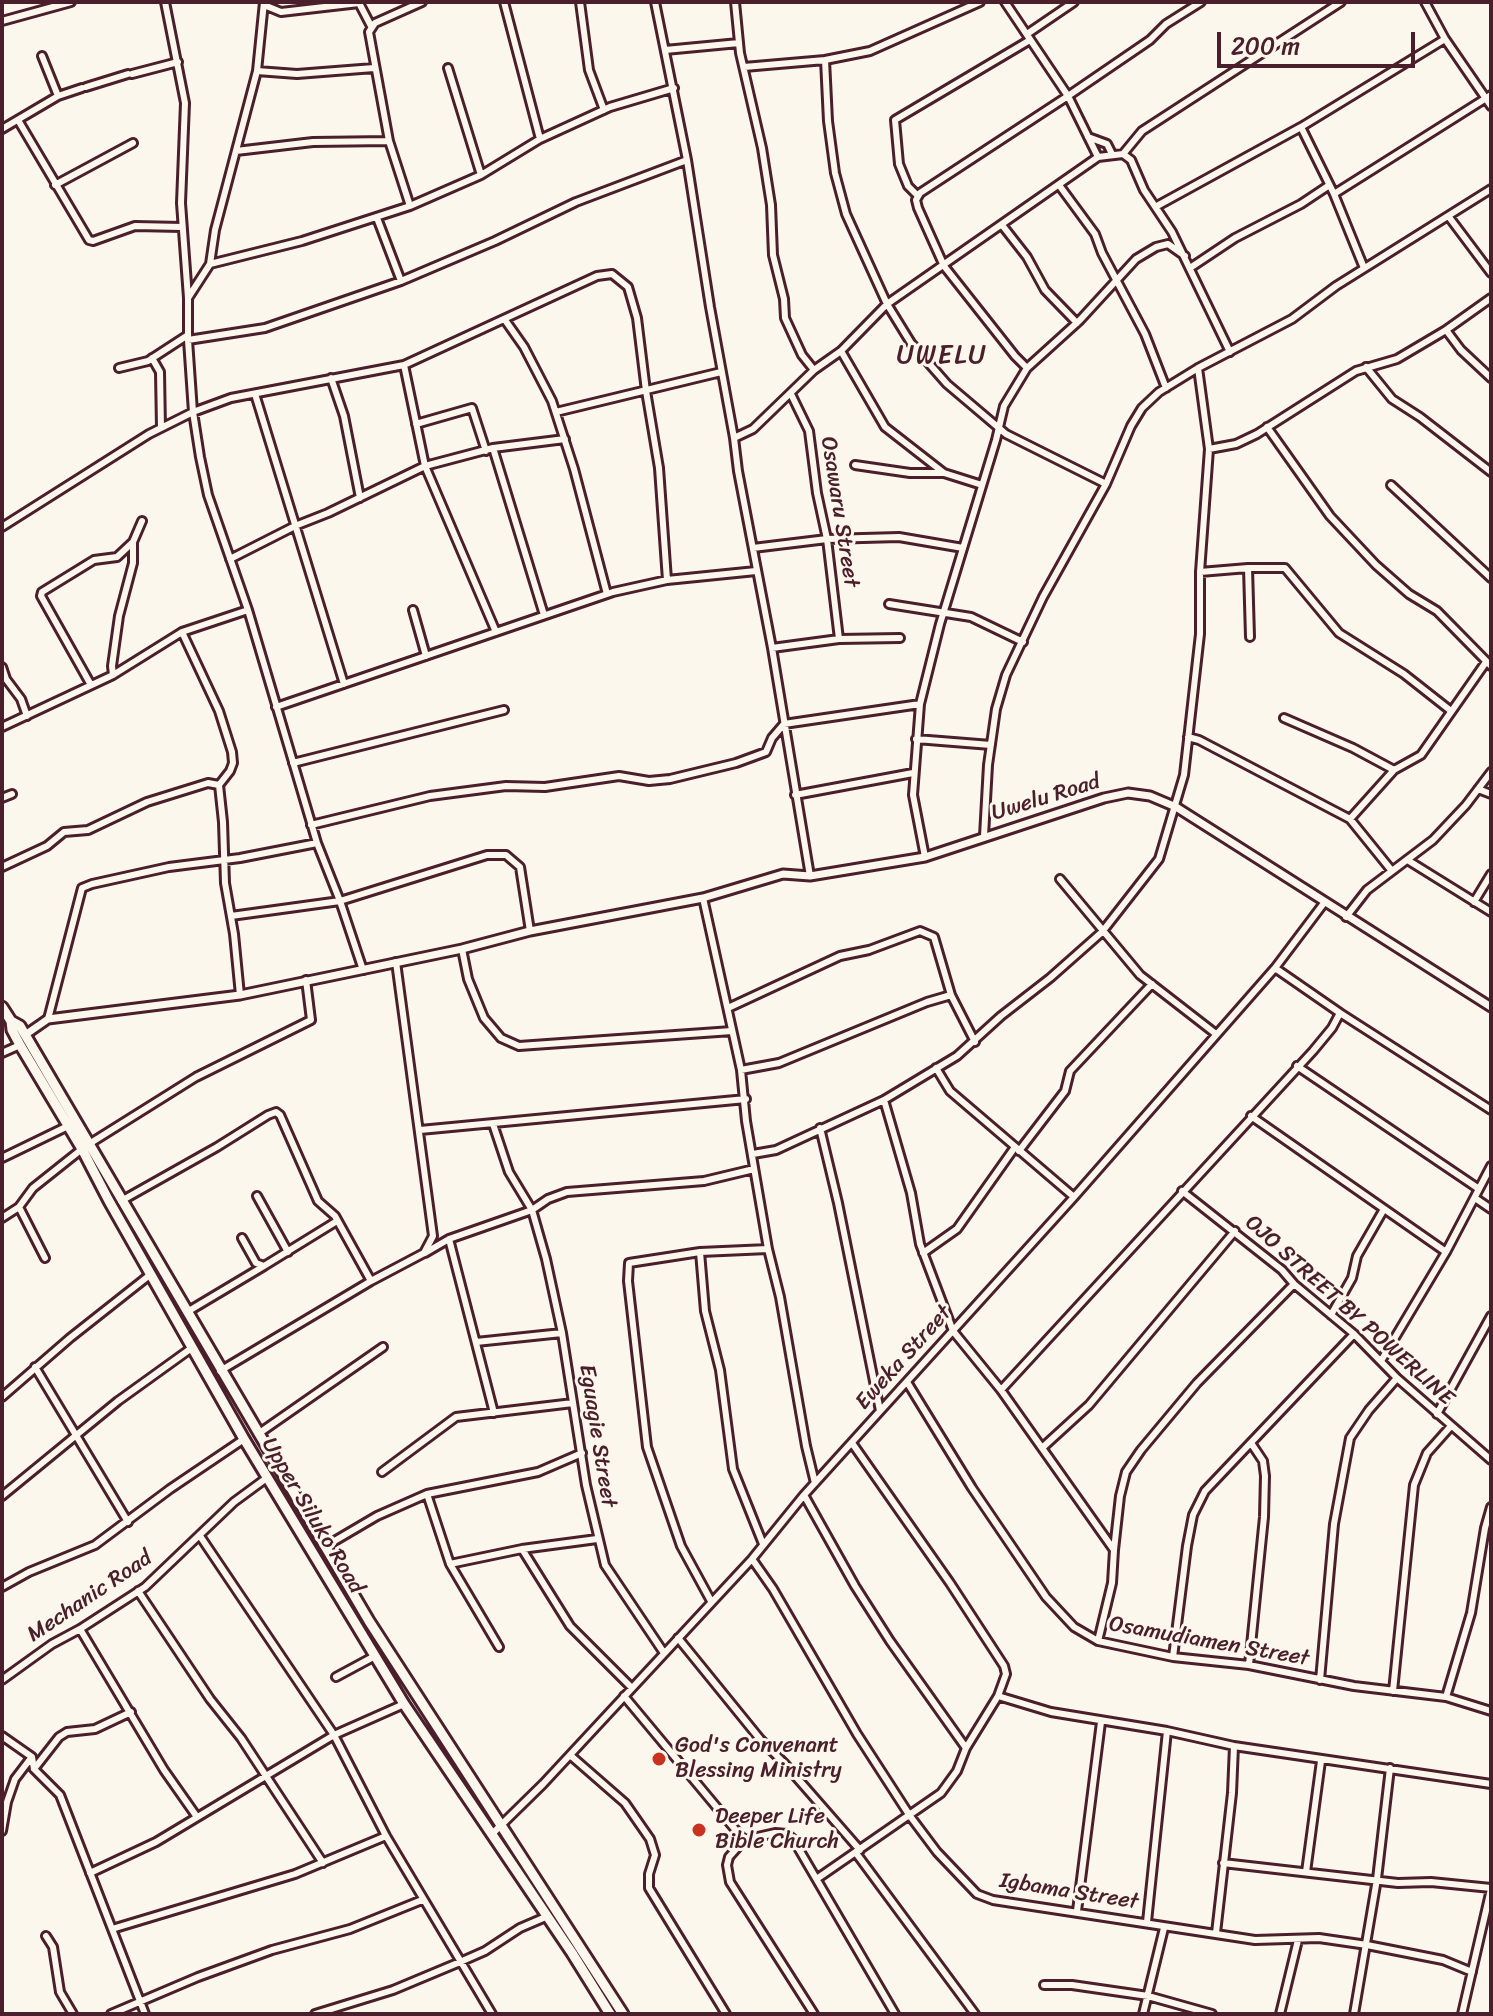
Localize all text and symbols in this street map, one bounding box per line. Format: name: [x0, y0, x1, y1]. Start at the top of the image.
scale bar: [1221, 16, 1419, 66]
text: 200 m: [1231, 25, 1300, 67]
district label: UWELU: [897, 340, 987, 372]
street label: Osawaru Street: [814, 435, 864, 589]
street label: Uwelu Road: [989, 769, 1103, 827]
street label: OJO STREET BY POWERLINE: [1239, 1210, 1459, 1412]
street label: Eweka Street: [850, 1300, 958, 1416]
street label: Eguagie Street: [573, 1363, 621, 1509]
street label: Upper Siluko Road: [255, 1433, 369, 1599]
street label: Mechanic Road: [23, 1546, 157, 1648]
street label: Osamudiamen Street: [1107, 1611, 1311, 1673]
place label: God's Convenant Blessing Ministry: [675, 1733, 842, 1784]
marker: God's Convenant Blessing Ministry: [650, 1750, 668, 1768]
place label: Deeper Life Bible Church: [715, 1804, 839, 1856]
marker: Deeper Life Bible Church: [690, 1821, 708, 1839]
street label: Igbama Street: [998, 1868, 1140, 1916]

